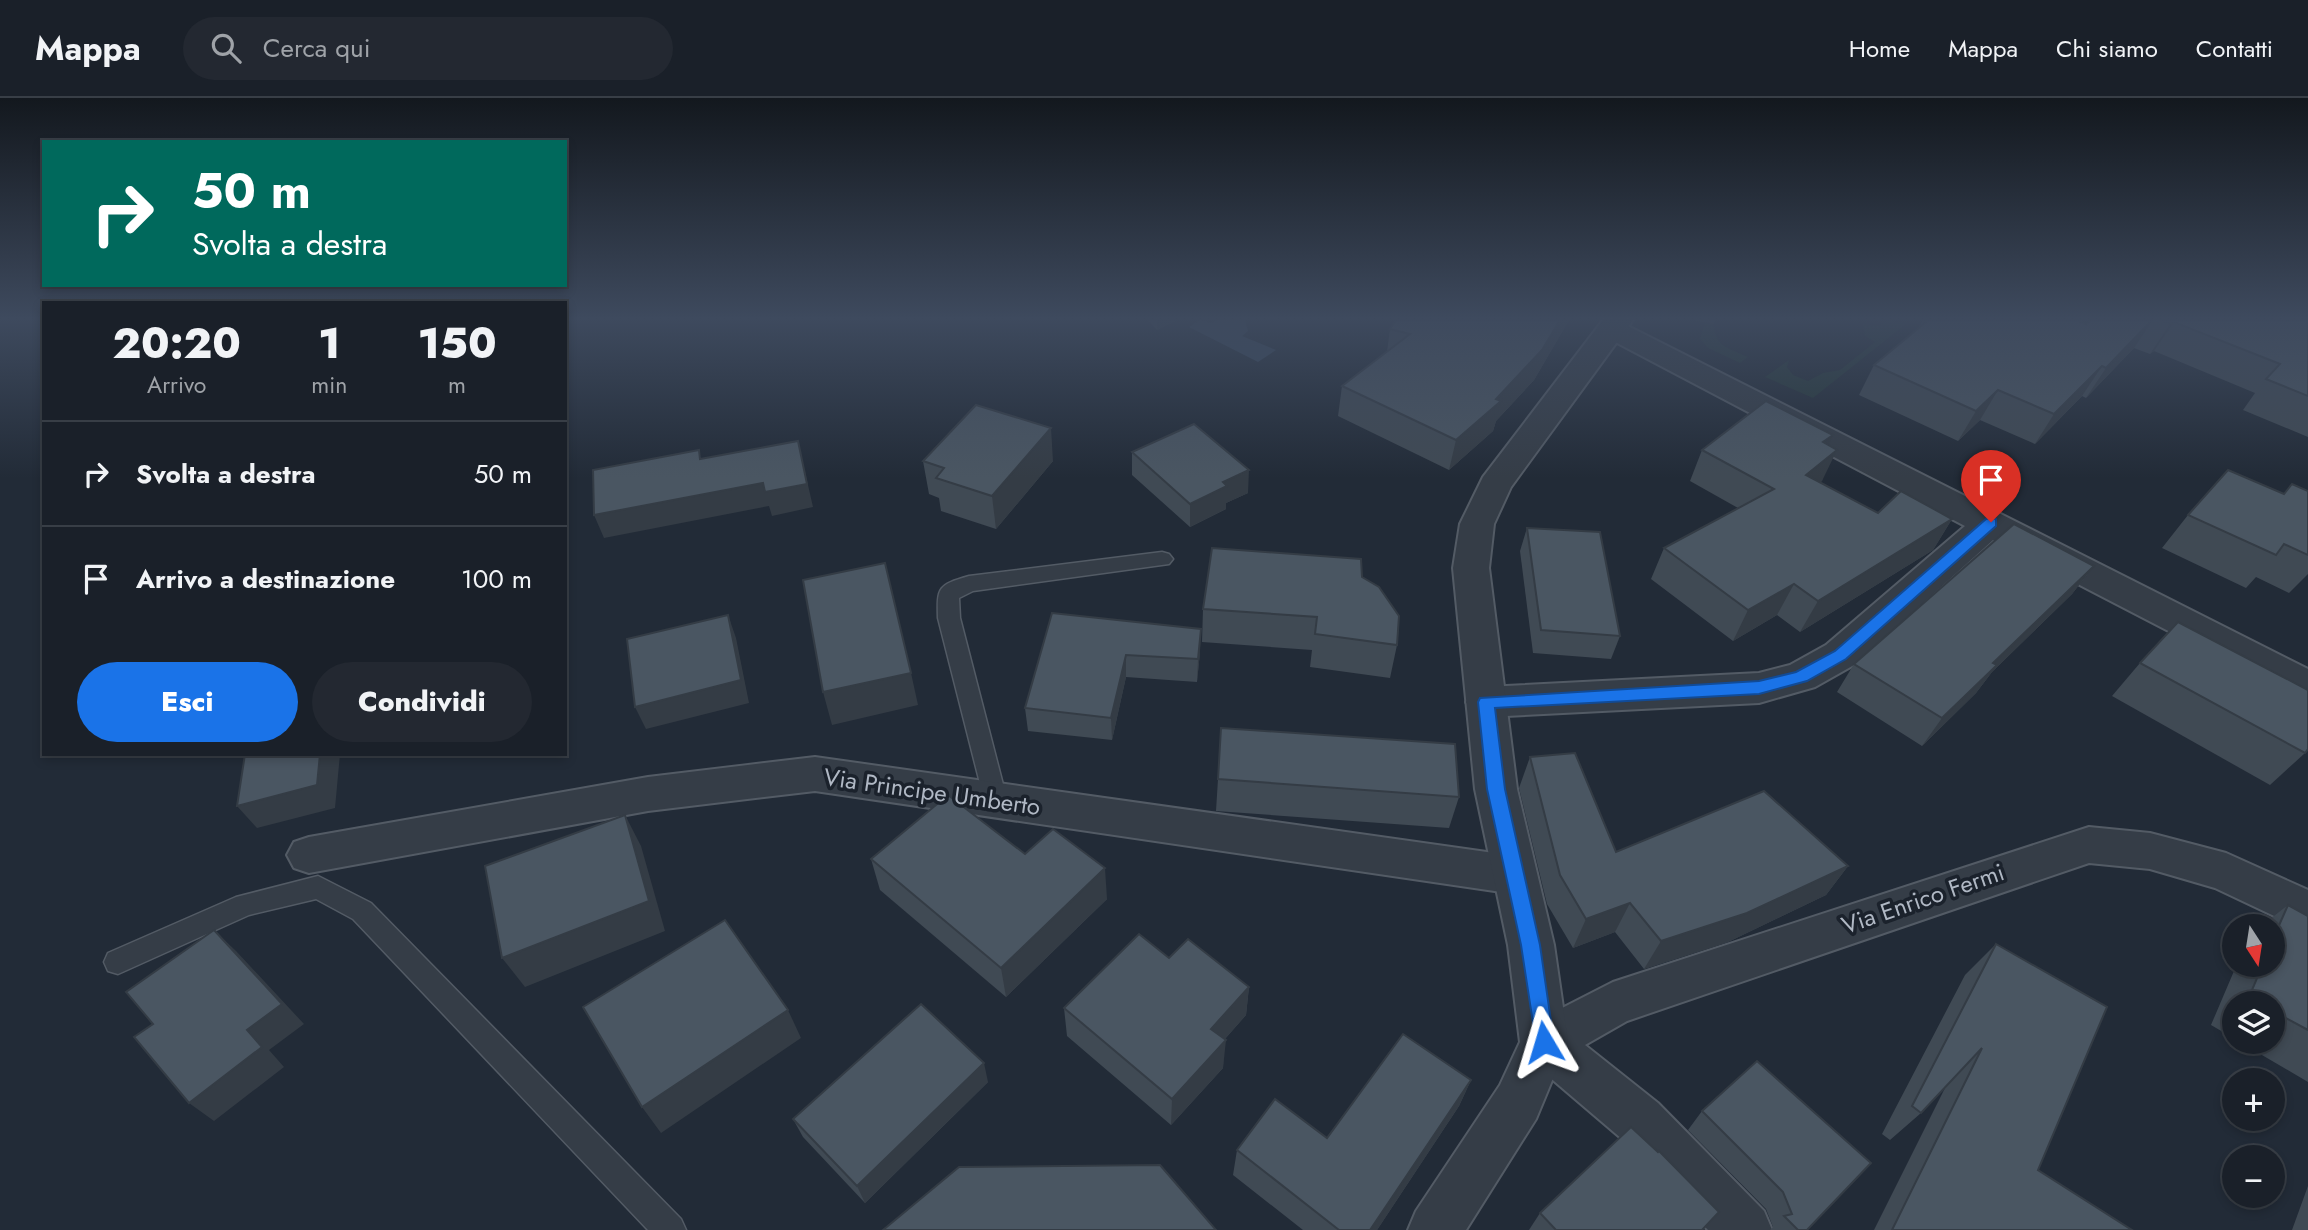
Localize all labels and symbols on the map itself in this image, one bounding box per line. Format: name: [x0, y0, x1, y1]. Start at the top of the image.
pin: [1961, 450, 2021, 522]
street label: Via Principe Umberto: [821, 759, 1043, 824]
street label: Via Enrico Fermi: [1837, 854, 2009, 943]
north arrow: [2222, 914, 2286, 976]
position arrow: [1507, 1005, 1581, 1079]

